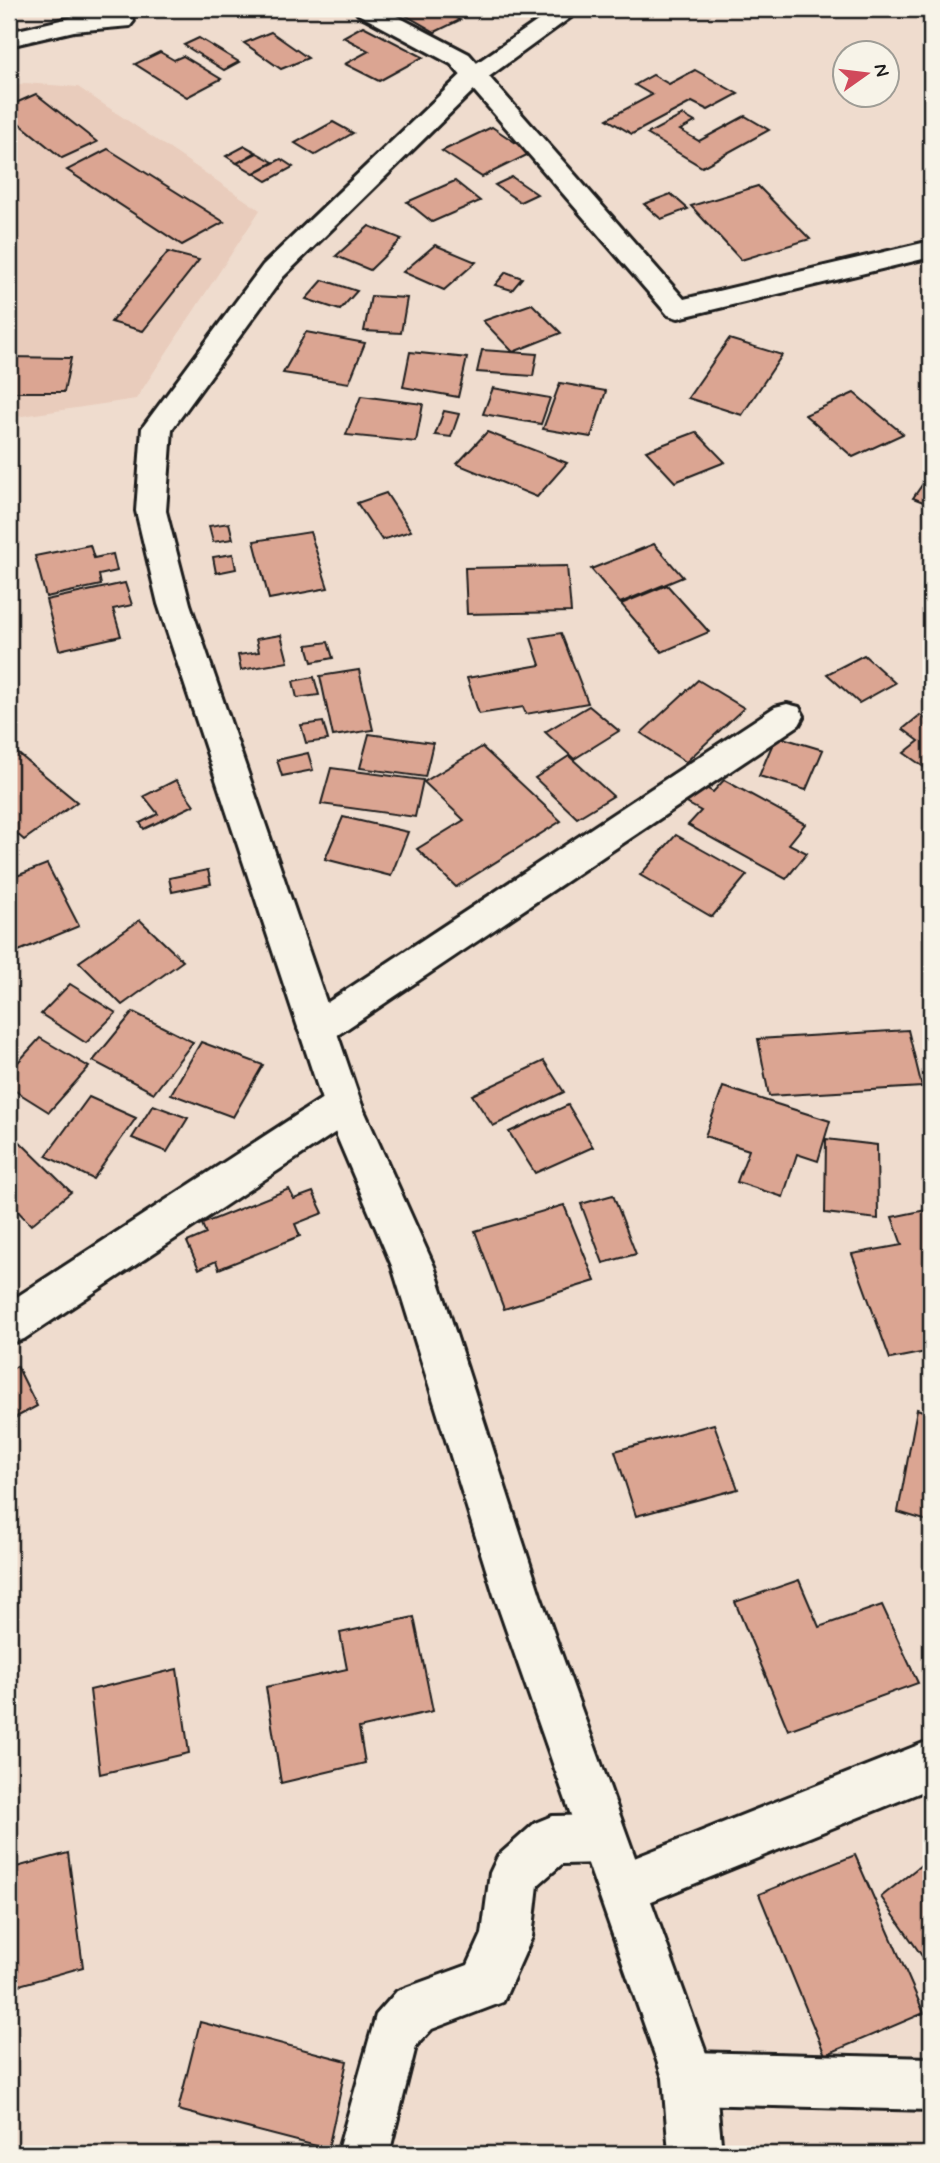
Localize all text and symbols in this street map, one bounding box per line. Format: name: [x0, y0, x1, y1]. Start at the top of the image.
north arrow: [832, 38, 902, 108]
text: N: [867, 61, 895, 79]

